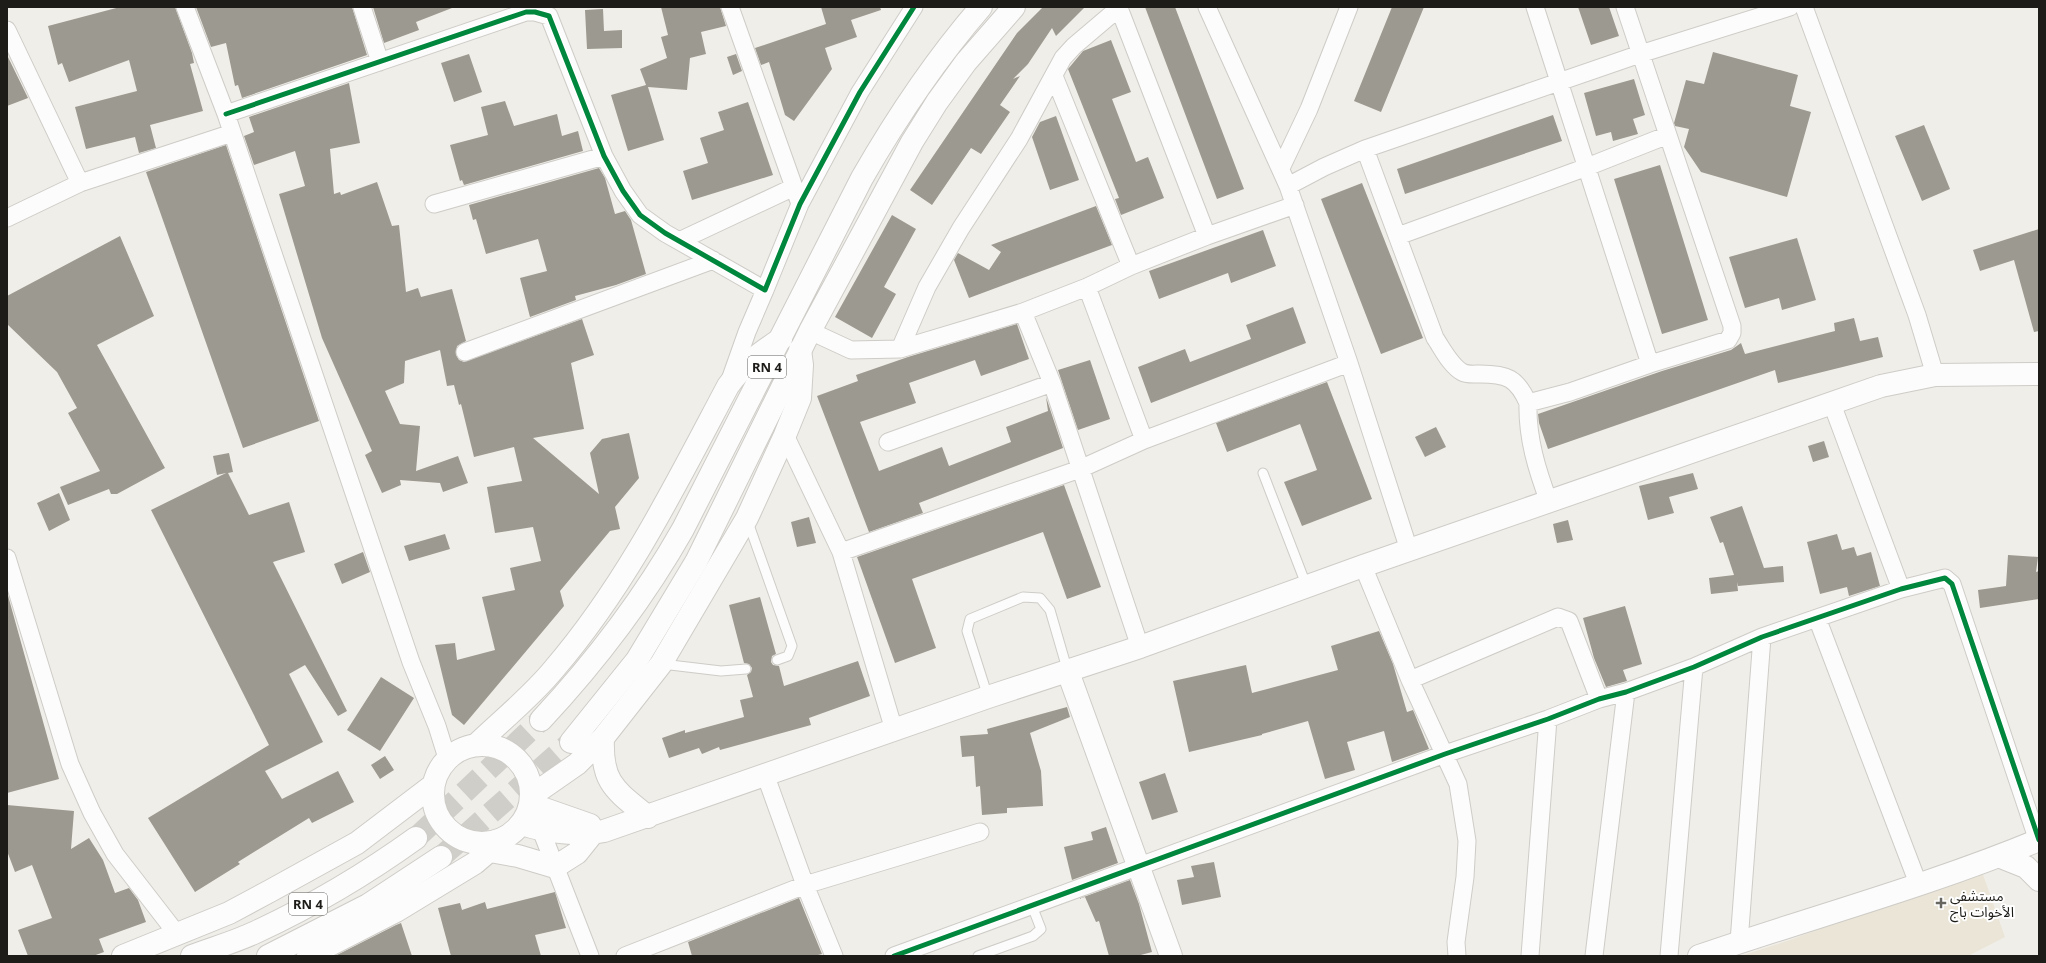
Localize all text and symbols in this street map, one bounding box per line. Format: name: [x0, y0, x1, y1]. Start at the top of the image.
road number: RN 4: [748, 356, 786, 378]
place label: مستشفى الأخوات باج: [1950, 886, 2014, 923]
road number: RN 4: [289, 893, 327, 915]
marker: مستشفى الأخوات باج: [1935, 897, 1947, 909]

